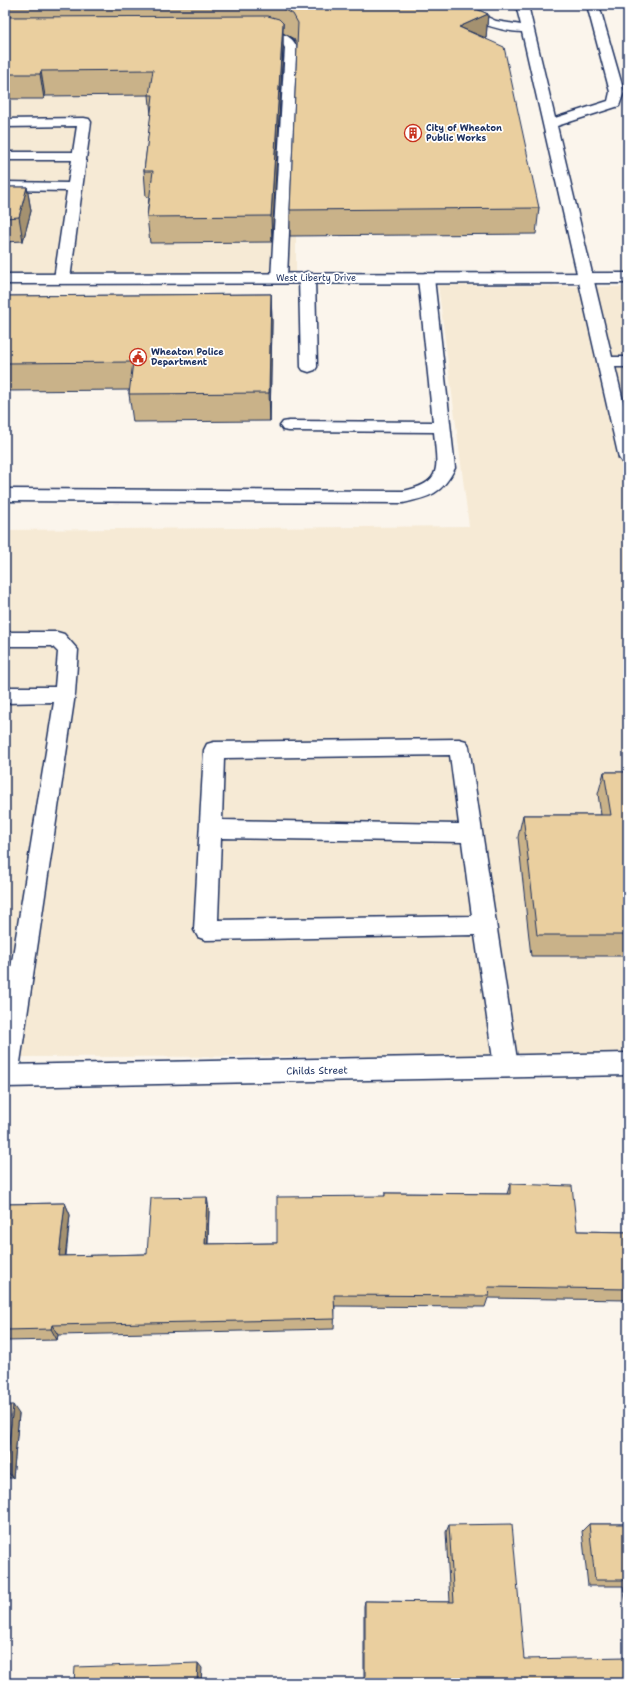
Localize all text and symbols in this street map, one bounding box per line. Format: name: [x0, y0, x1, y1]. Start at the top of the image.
place label: City of Wheaton Public Works: [426, 122, 502, 144]
building icon: City of Wheaton Public Works: [403, 123, 423, 143]
street label: West Liberty Drive: [276, 272, 356, 284]
place label: Wheaton Police Department: [151, 346, 224, 368]
public building icon: Wheaton Police Department: [128, 347, 148, 367]
street label: Childs Street: [286, 1063, 348, 1078]

